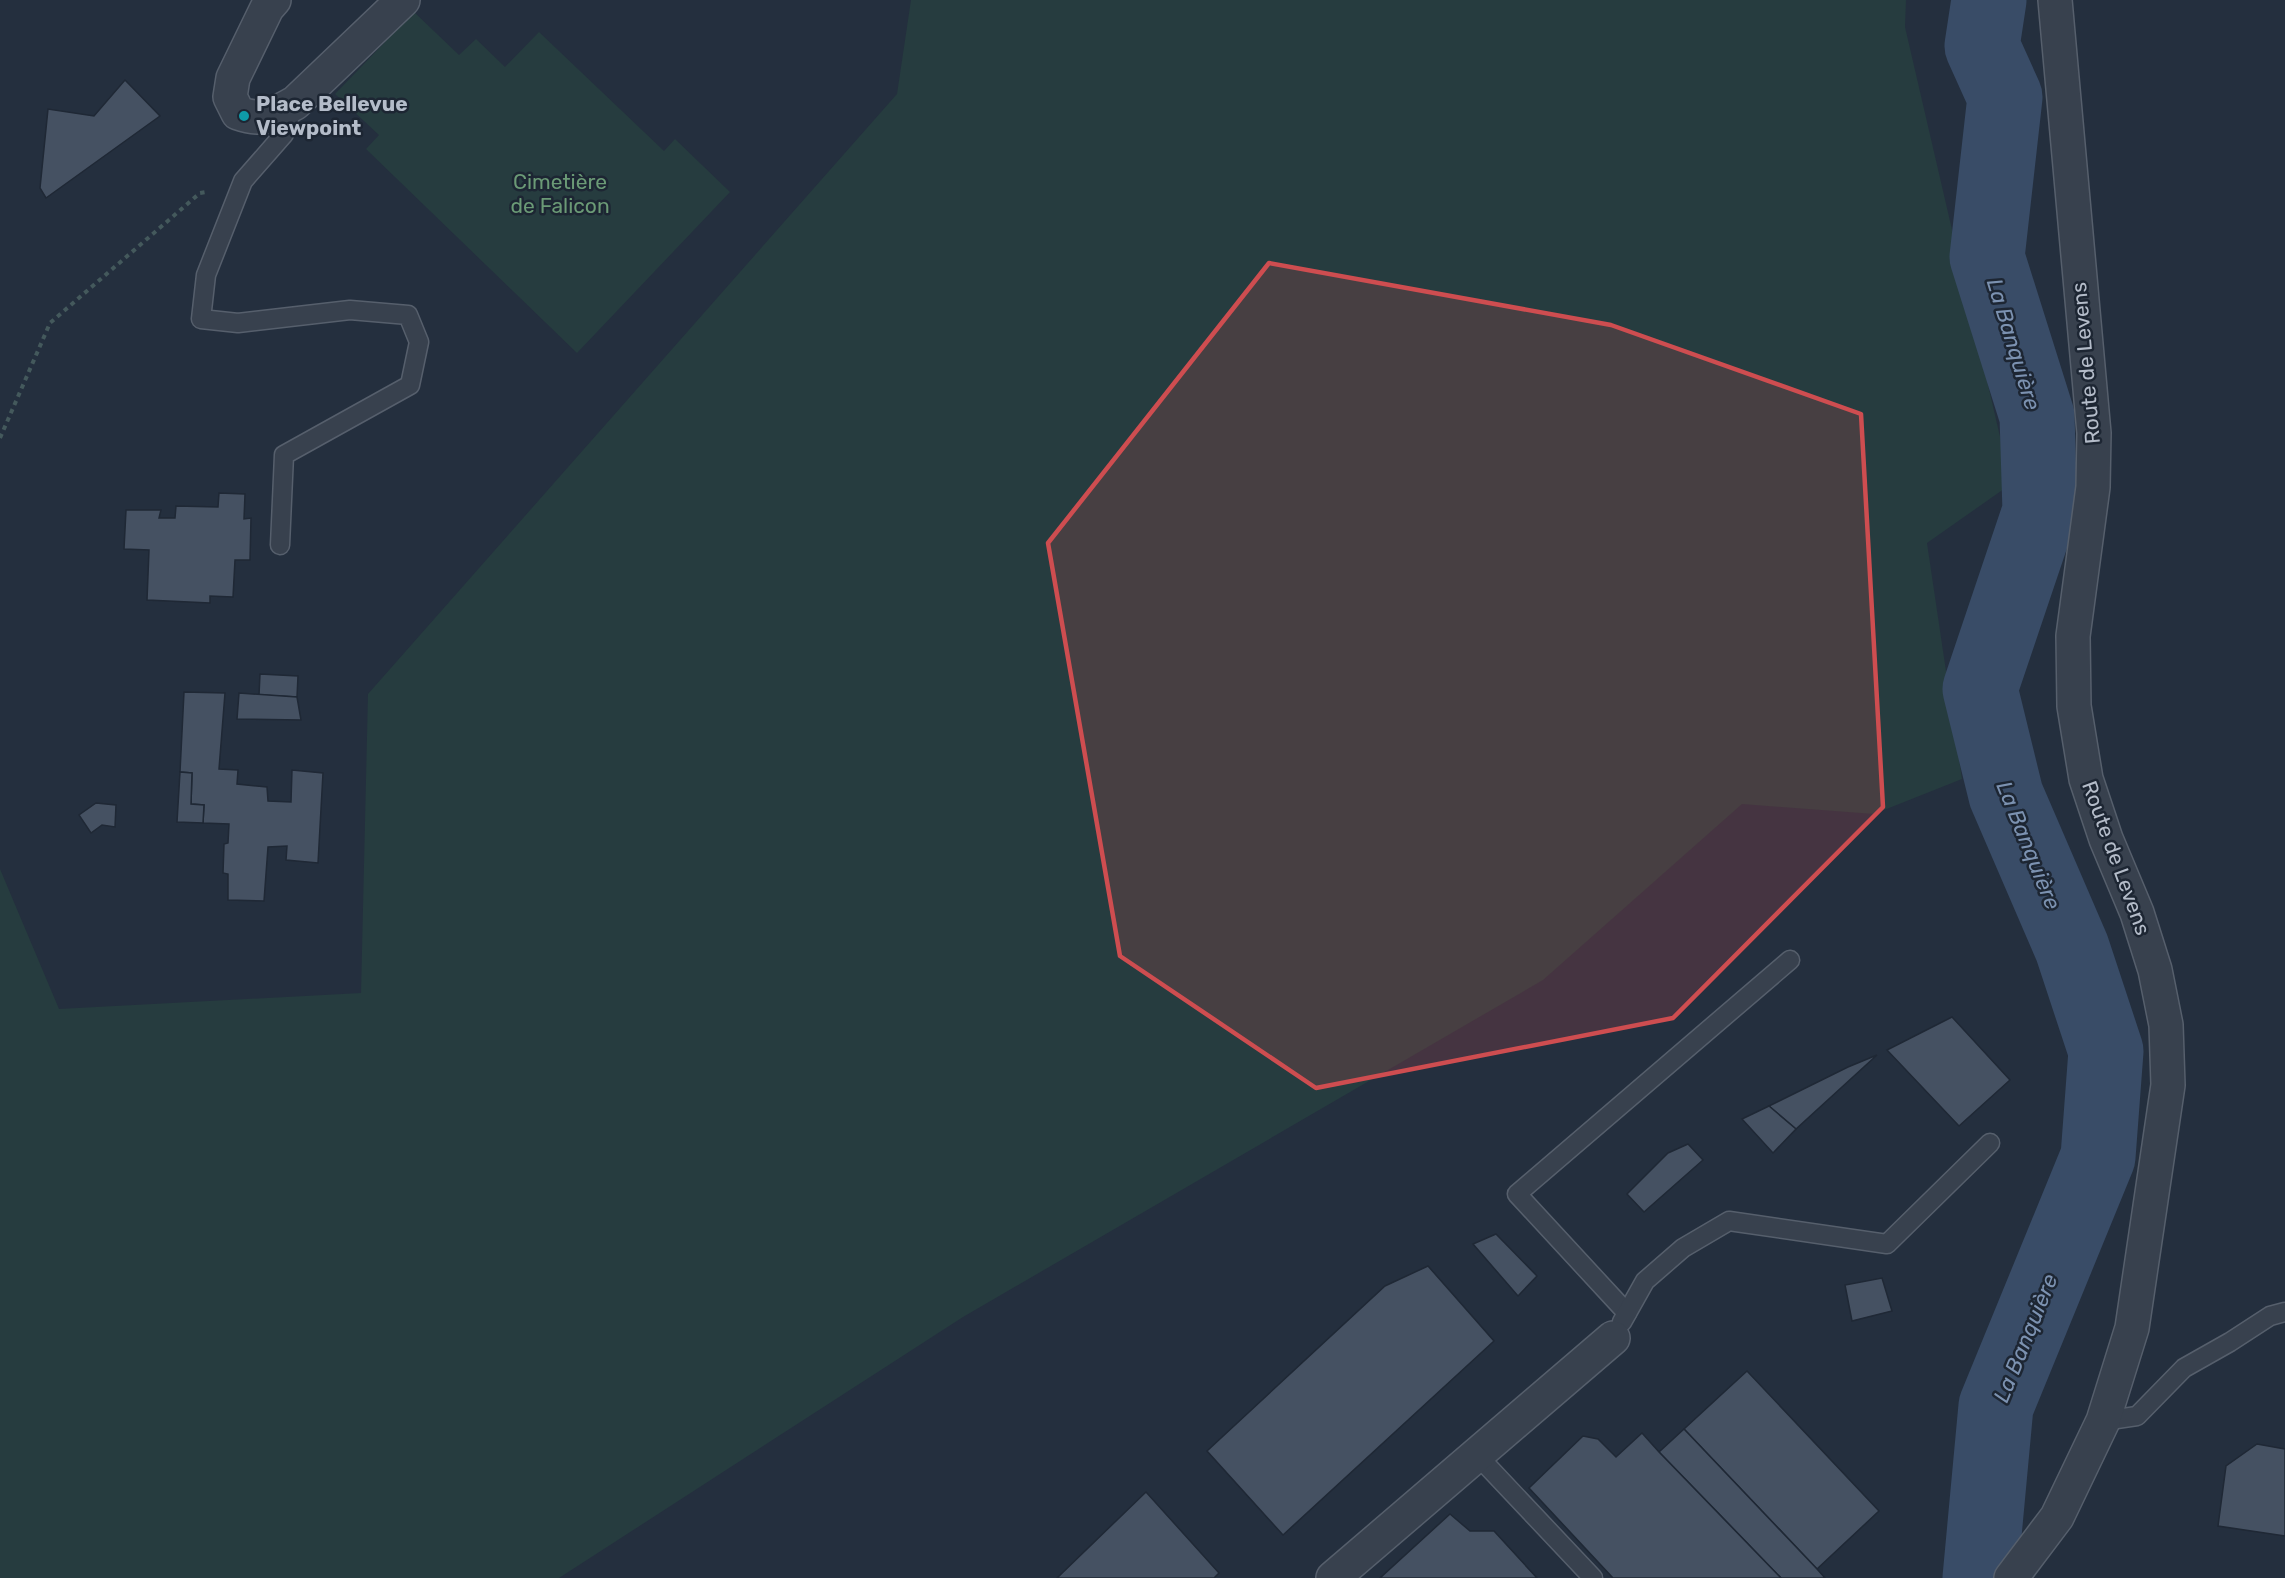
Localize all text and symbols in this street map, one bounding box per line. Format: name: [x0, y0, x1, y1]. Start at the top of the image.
place label: Place Bellevue Viewpoint: [256, 91, 408, 140]
marker: Place Bellevue Viewpoint: [237, 109, 251, 123]
park label: Cimetière de Falicon: [510, 169, 610, 218]
water label: La Banquière: [1981, 275, 2046, 413]
street label: Route de Levens: [2066, 281, 2105, 445]
water label: La Banquière: [1991, 777, 2067, 913]
street label: Route de Levens: [2077, 777, 2156, 938]
water label: La Banquière: [1987, 1270, 2063, 1406]

